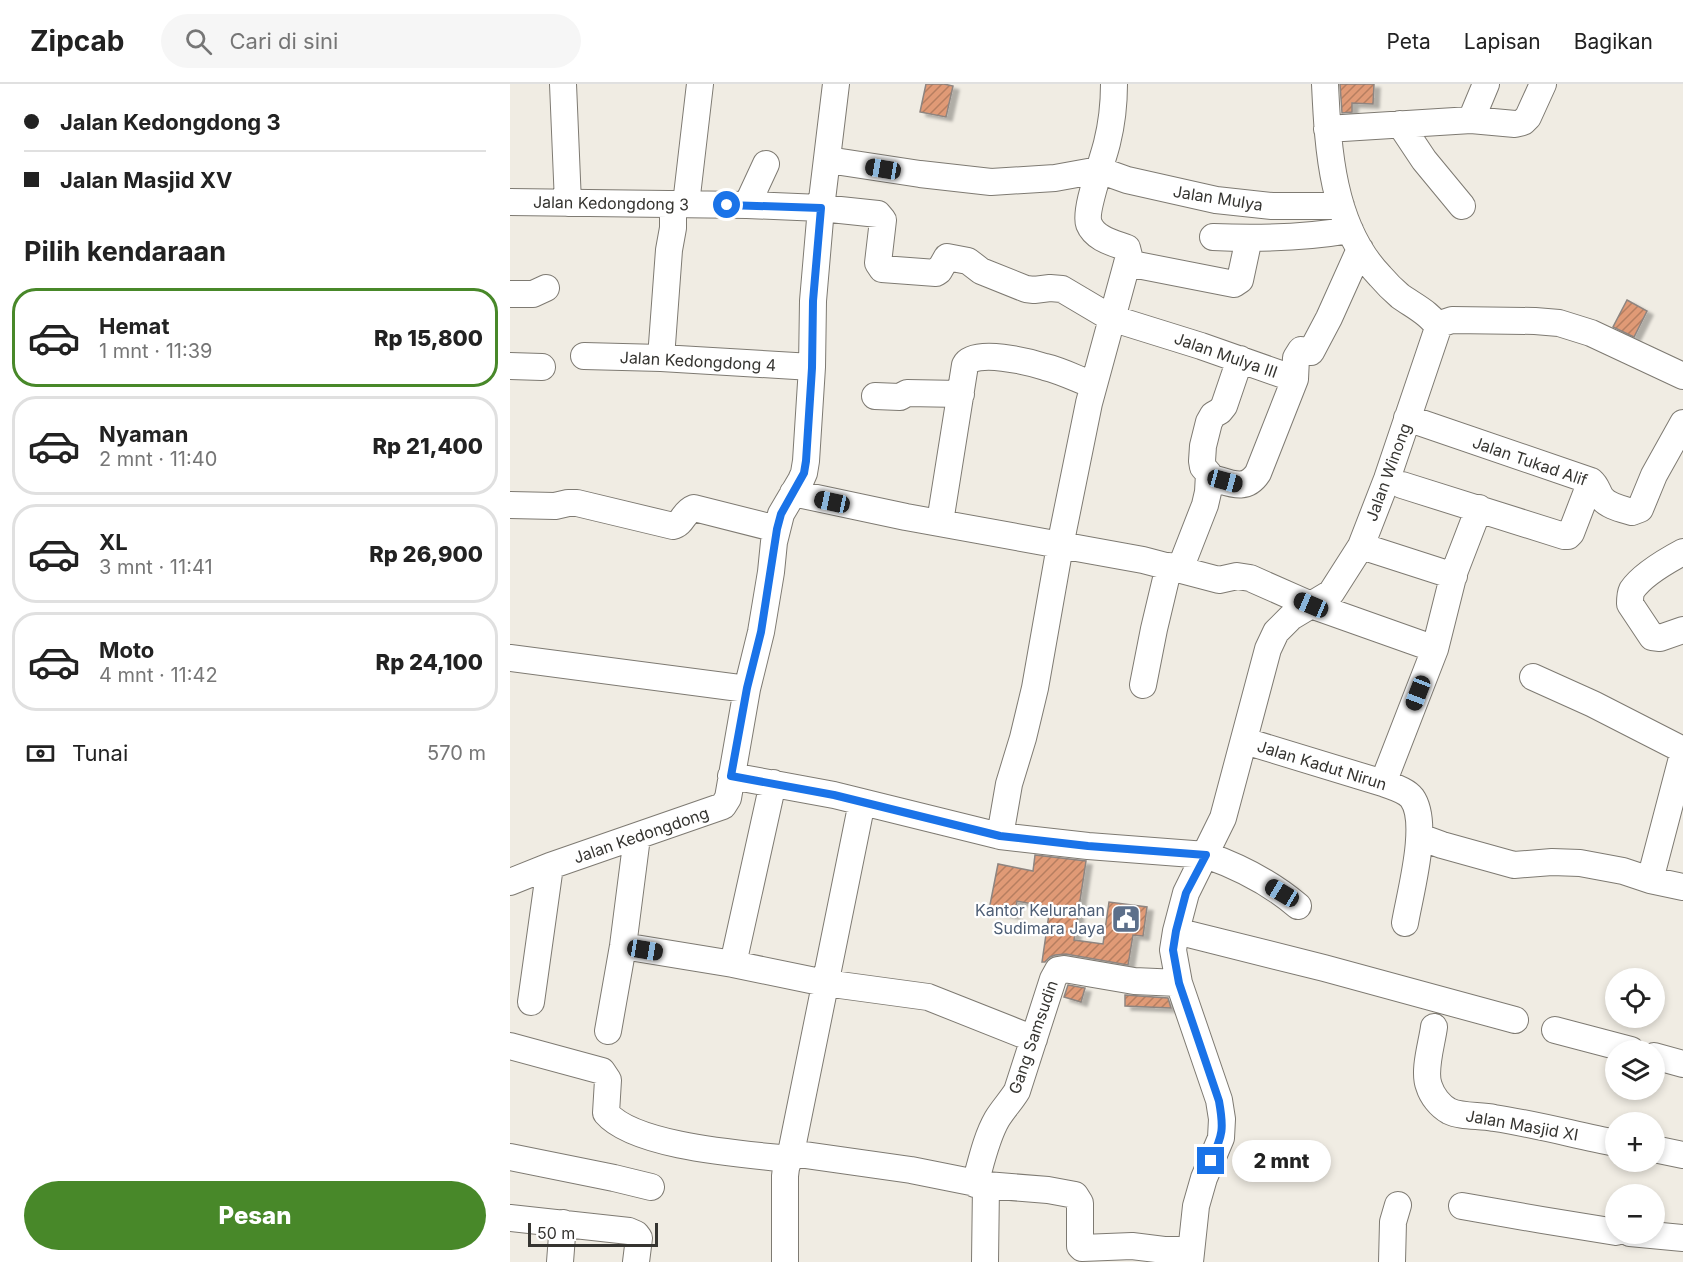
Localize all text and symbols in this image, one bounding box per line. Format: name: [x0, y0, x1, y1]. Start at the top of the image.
search box: [161, 14, 581, 68]
text: Zipcab: [30, 24, 125, 58]
icon: search: [182, 25, 215, 58]
text: Cari di sini: [230, 28, 338, 54]
text: Peta: [1387, 29, 1431, 54]
text: Lapisan: [1464, 29, 1541, 54]
text: Bagikan: [1574, 29, 1653, 54]
text: Jalan Kedongdong 3: [60, 109, 281, 135]
car: [864, 157, 902, 181]
text: Jalan Masjid XV: [60, 167, 233, 193]
street label: Jalan Mulya: [1172, 181, 1264, 215]
route start: [713, 191, 740, 218]
street label: Jalan Kedongdong 3: [533, 192, 689, 214]
text: Pilih kendaraan: [24, 235, 226, 268]
icon: car: [27, 311, 81, 365]
text: Hemat: [99, 313, 169, 339]
text: Rp 15,800: [374, 325, 483, 351]
street label: Jalan Mulya III: [1172, 328, 1280, 382]
text: 1 mnt · 11:39: [99, 339, 212, 363]
street label: Jalan Kedongdong 4: [619, 347, 777, 375]
icon: car: [27, 419, 81, 473]
street label: Jalan Winong: [1361, 420, 1415, 524]
text: Nyaman: [99, 421, 188, 447]
street label: Jalan Tukad Alif: [1470, 432, 1590, 490]
text: Rp 21,400: [373, 433, 483, 459]
text: 2 mnt · 11:40: [99, 447, 217, 471]
car: [1205, 468, 1245, 494]
car: [813, 489, 851, 515]
icon: car: [27, 527, 81, 581]
text: XL: [99, 529, 128, 555]
text: Rp 26,900: [369, 541, 483, 567]
text: 3 mnt · 11:41: [99, 555, 213, 579]
car: [1291, 590, 1331, 620]
icon: car: [27, 635, 81, 689]
text: Moto: [99, 637, 154, 663]
text: Rp 24,100: [376, 649, 483, 675]
text: 4 mnt · 11:42: [99, 663, 218, 687]
car: [1403, 673, 1433, 713]
street label: Jalan Kadut Nirun: [1255, 736, 1389, 794]
icon: cash: [24, 737, 57, 770]
text: Tunai: [72, 740, 128, 766]
text: 570 m: [427, 741, 486, 765]
street label: Jalan Kedongdong: [571, 802, 711, 868]
car: [1262, 876, 1302, 910]
place label: Kantor Kelurahan Sudimara Jaya: [975, 900, 1105, 938]
public building icon: Kantor Kelurahan Sudimara Jaya: [1110, 903, 1142, 935]
car: [626, 938, 664, 962]
map controls: [1605, 968, 1665, 1244]
button: locate: [1605, 968, 1665, 1028]
street label: Gang Samsudin: [1004, 977, 1062, 1097]
button: layers: [1605, 1040, 1665, 1100]
street label: Jalan Masjid XI: [1464, 1105, 1580, 1145]
button: +: [1605, 1112, 1665, 1172]
callout: 2 mnt: [1232, 1140, 1331, 1182]
route end: [1197, 1147, 1224, 1174]
text: 2 mnt: [1253, 1149, 1310, 1173]
button: Pesan: [24, 1181, 486, 1250]
button: −: [1605, 1184, 1665, 1244]
scale bar: [528, 1220, 658, 1248]
text: 50 m: [537, 1223, 575, 1243]

